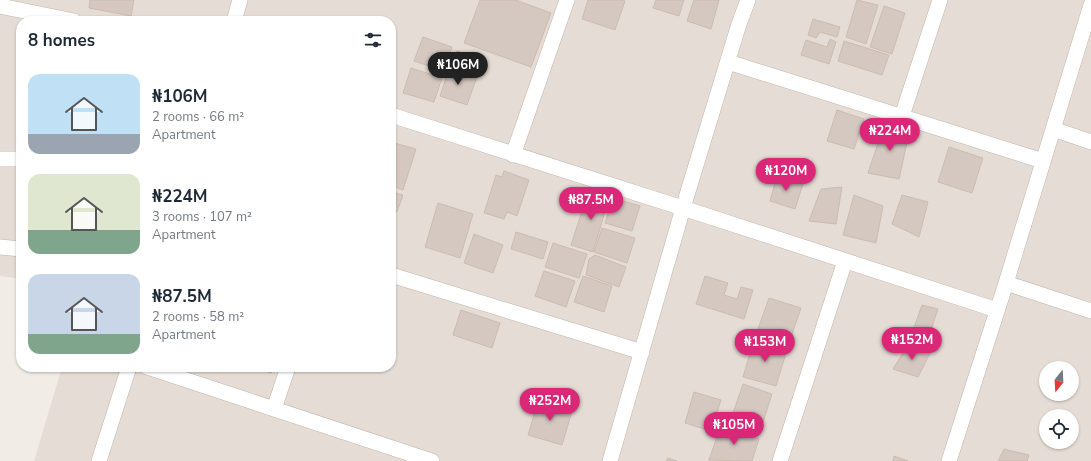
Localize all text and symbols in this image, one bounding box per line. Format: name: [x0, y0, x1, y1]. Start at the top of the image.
text: 8 homes: [28, 29, 95, 52]
icon: filters: [362, 29, 384, 51]
pin: ₦106M: [430, 52, 486, 86]
text: ₦106M: [437, 56, 479, 74]
text: ₦106M: [152, 85, 208, 108]
icon: home: [60, 90, 108, 138]
text: 2 rooms · 66 m²: [152, 108, 244, 126]
pin: ₦224M: [862, 118, 918, 152]
text: ₦224M: [869, 122, 911, 140]
text: Apartment: [152, 126, 215, 144]
pin: ₦120M: [758, 158, 814, 192]
text: ₦120M: [765, 162, 807, 180]
text: ₦224M: [152, 185, 208, 208]
pin: ₦87.5M: [558, 187, 624, 221]
icon: home: [60, 190, 108, 238]
text: ₦87.5M: [568, 191, 614, 209]
text: 3 rooms · 107 m²: [152, 208, 252, 226]
text: Apartment: [152, 226, 215, 244]
text: ₦87.5M: [152, 285, 212, 308]
icon: home: [60, 290, 108, 338]
text: 2 rooms · 58 m²: [152, 308, 244, 326]
text: Apartment: [152, 326, 215, 344]
pin: ₦152M: [884, 327, 940, 361]
pin: ₦153M: [737, 329, 793, 363]
text: ₦152M: [891, 331, 933, 349]
text: ₦153M: [744, 333, 786, 351]
north arrow: [1039, 361, 1079, 401]
map controls: [1039, 361, 1079, 449]
pin: ₦252M: [522, 388, 578, 422]
text: ₦252M: [529, 392, 571, 410]
button: locate: [1039, 409, 1079, 449]
pin: ₦105M: [706, 412, 762, 446]
text: ₦105M: [713, 416, 755, 434]

